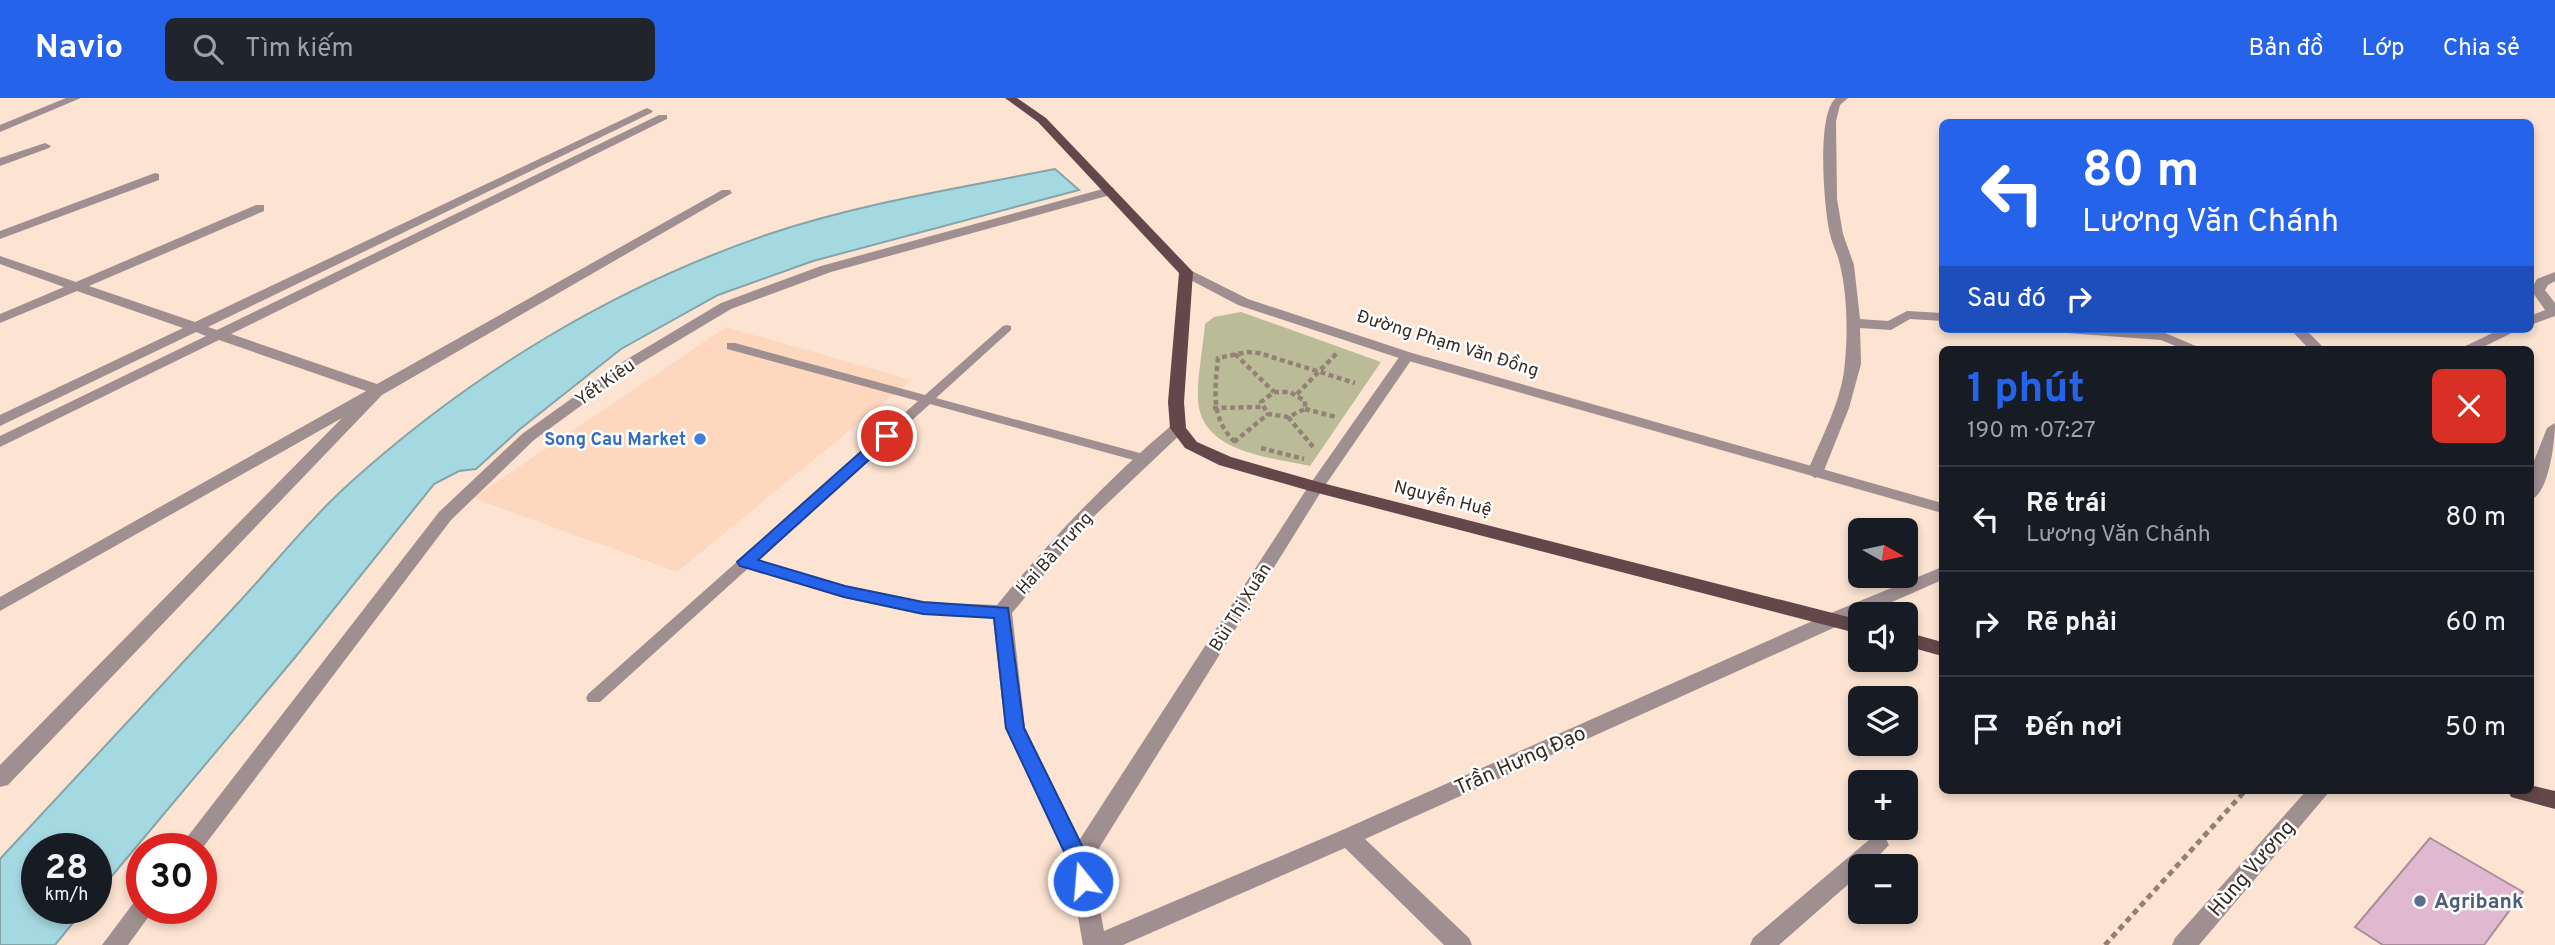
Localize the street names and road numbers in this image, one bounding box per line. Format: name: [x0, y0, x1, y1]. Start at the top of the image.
street label: Đường Phạm Văn Đồng: [1354, 305, 1542, 383]
street label: Yết Kiêu: [571, 354, 640, 412]
street label: Nguyễn Huệ: [1391, 474, 1494, 523]
street label: Hai Bà Trưng: [1012, 508, 1098, 600]
street label: Bùi Thị Xuân: [1205, 559, 1278, 656]
street label: Trần Hưng Đạo: [1451, 720, 1590, 802]
street label: Hùng Vương: [2203, 815, 2302, 923]

